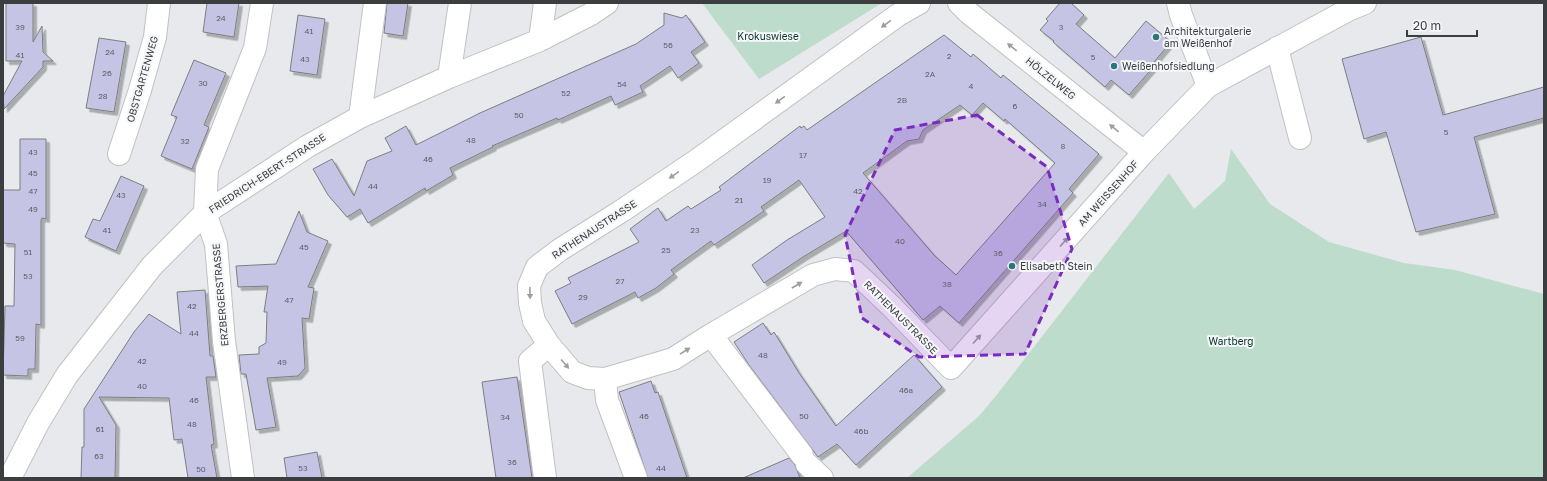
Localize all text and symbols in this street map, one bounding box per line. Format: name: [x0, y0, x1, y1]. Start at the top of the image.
scale bar: [1407, 12, 1477, 38]
house number: 24: [216, 13, 226, 23]
text: 20 m: [1413, 18, 1441, 33]
one-way arrow: [880, 20, 891, 28]
house number: 39: [15, 22, 25, 32]
house number: 3: [1059, 22, 1064, 32]
place label: Architekturgalerie am Weißenhof: [1164, 25, 1252, 49]
house number: 41: [305, 26, 313, 36]
park label: Krokuswiese: [737, 30, 799, 42]
marker: Architekturgalerie am Weißenhof: [1151, 32, 1161, 42]
street label: OBSTGARTENWEG: [124, 34, 160, 124]
house number: 56: [663, 40, 673, 50]
one-way arrow: [1007, 43, 1018, 51]
house number: 24: [105, 47, 115, 57]
house number: 41: [16, 50, 24, 60]
house number: 2: [947, 51, 952, 61]
house number: 5: [1091, 52, 1096, 62]
street label: HÖLZELWEG: [1024, 53, 1079, 102]
house number: 43: [300, 54, 310, 64]
place label: Weißenhofsiedlung: [1122, 60, 1215, 72]
marker: Weißenhofsiedlung: [1109, 61, 1119, 71]
house number: 26: [102, 68, 112, 78]
house number: 2A: [925, 69, 936, 79]
house number: 30: [198, 78, 208, 88]
house number: 54: [617, 79, 627, 89]
house number: 4: [969, 81, 974, 91]
house number: 52: [561, 88, 571, 98]
house number: 28: [98, 91, 108, 101]
one-way arrow: [775, 95, 785, 103]
house number: 2B: [897, 95, 907, 105]
house number: 6: [1013, 101, 1018, 111]
house number: 50: [514, 110, 524, 120]
one-way arrow: [1108, 124, 1119, 132]
house number: 5: [1444, 127, 1449, 137]
street label: FRIEDRICH-EBERT-STRASSE: [206, 131, 328, 215]
house number: 48: [466, 135, 476, 145]
house number: 32: [180, 136, 190, 146]
house number: 8: [1061, 141, 1066, 151]
house number: 43: [28, 147, 38, 157]
house number: 17: [799, 150, 807, 160]
house number: 46: [423, 154, 433, 164]
street label: AM WEISSENHOF: [1075, 158, 1141, 228]
house number: 45: [28, 168, 38, 178]
one-way arrow: [669, 171, 680, 179]
house number: 19: [763, 175, 772, 185]
house number: 44: [368, 181, 378, 191]
house number: 47: [28, 186, 38, 196]
house number: 42: [853, 186, 863, 196]
house number: 43: [116, 190, 126, 200]
house number: 21: [735, 195, 743, 205]
street label: RATHENAUSTRASSE: [549, 197, 639, 261]
house number: 34: [1037, 199, 1047, 209]
house number: 49: [28, 204, 38, 214]
house number: 41: [103, 225, 111, 235]
house number: 23: [690, 225, 700, 235]
house number: 40: [895, 236, 905, 246]
one-way arrow: [1059, 237, 1068, 247]
house number: 45: [299, 242, 309, 252]
street label: ERZBERGERSTRASSE: [210, 243, 230, 347]
house number: 25: [661, 245, 671, 255]
house number: 51: [24, 247, 32, 257]
house number: 36: [993, 248, 1003, 258]
place label: Elisabeth Stein: [1020, 260, 1092, 272]
marker: Elisabeth Stein: [1007, 261, 1017, 271]
house number: 53: [23, 271, 33, 281]
house number: 27: [616, 276, 624, 286]
street label: RATHENAUSTRASSE: [862, 278, 940, 356]
house number: 38: [942, 279, 952, 289]
one-way arrow: [791, 281, 803, 288]
one-way arrow: [527, 287, 533, 300]
house number: 29: [578, 292, 588, 302]
house number: 47: [284, 295, 294, 305]
house number: 42: [187, 301, 197, 311]
house number: 44: [189, 328, 199, 338]
house number: 59: [15, 333, 25, 343]
one-way arrow: [972, 334, 982, 344]
park label: Wartberg: [1209, 335, 1253, 347]
one-way arrow: [680, 347, 690, 355]
house number: 48: [758, 350, 768, 360]
house number: 42: [137, 356, 147, 366]
house number: 49: [277, 357, 287, 367]
one-way arrow: [560, 359, 570, 369]
house number: 40: [137, 381, 147, 391]
house number: 46a: [899, 385, 913, 395]
house number: 46: [189, 395, 199, 405]
house number: 46: [639, 411, 649, 421]
house number: 50: [799, 411, 809, 421]
house number: 34: [500, 412, 510, 422]
house number: 48: [187, 419, 197, 429]
house number: 61: [96, 424, 104, 434]
house number: 46b: [854, 426, 868, 436]
house number: 63: [94, 451, 104, 461]
house number: 36: [507, 457, 517, 467]
house number: 53: [298, 463, 308, 473]
house number: 44: [656, 463, 666, 473]
house number: 50: [196, 464, 206, 474]

